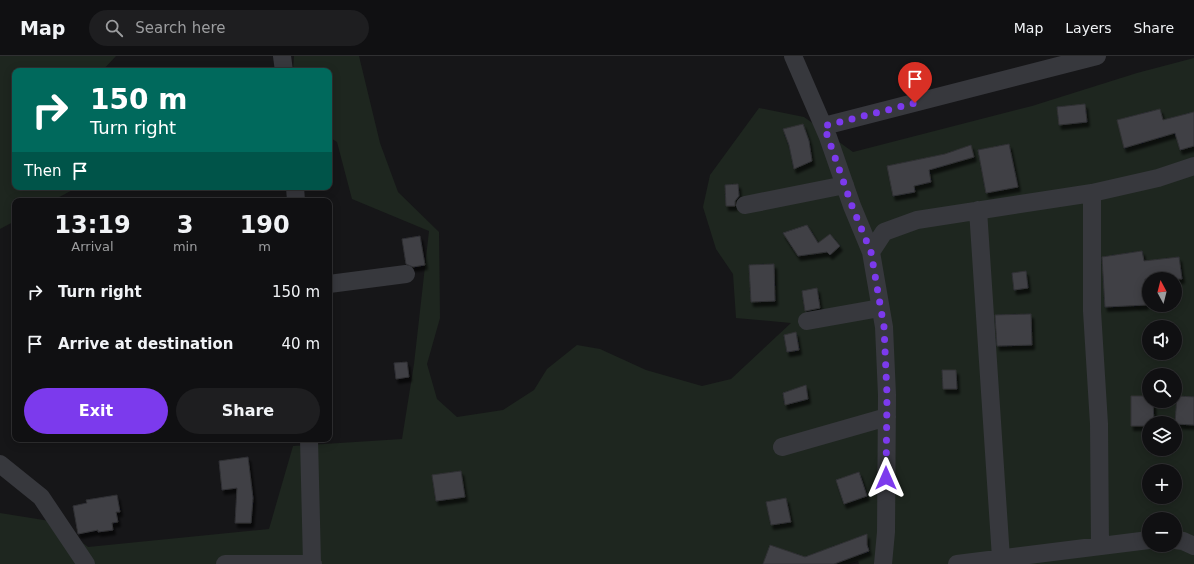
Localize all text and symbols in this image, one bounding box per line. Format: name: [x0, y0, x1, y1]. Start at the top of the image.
search box: [89, 10, 369, 46]
text: Map: [20, 17, 65, 39]
icon: search: [103, 17, 125, 39]
text: Search here: [135, 19, 225, 37]
text: Map: [1014, 20, 1043, 36]
text: Layers: [1065, 20, 1112, 36]
text: Share: [1134, 20, 1174, 36]
pin: [898, 62, 932, 103]
icon: arrive: [904, 68, 926, 90]
text: 150 m: [90, 83, 187, 116]
icon: right: [24, 84, 76, 136]
text: Turn right: [90, 117, 176, 138]
icon: arrive: [69, 160, 91, 182]
text: Then: [24, 162, 61, 180]
text: 13:19: [54, 211, 131, 239]
text: 3: [177, 211, 193, 239]
text: 190: [240, 211, 290, 239]
text: Arrival: [71, 239, 114, 254]
text: min: [173, 239, 197, 254]
text: m: [258, 239, 271, 254]
north arrow: [1142, 272, 1182, 312]
map controls: [1142, 272, 1182, 552]
icon: right: [24, 281, 46, 303]
text: Turn right: [58, 283, 142, 301]
text: 150 m: [272, 283, 320, 301]
button: sound: [1142, 320, 1182, 360]
icon: arrive: [24, 333, 46, 355]
text: Arrive at destination: [58, 335, 233, 353]
text: 40 m: [282, 335, 320, 353]
button: search: [1142, 368, 1182, 408]
button: Exit: [24, 388, 168, 434]
button: Share: [176, 388, 320, 434]
button: layers: [1142, 416, 1182, 456]
position arrow: [865, 457, 907, 499]
button: +: [1142, 464, 1182, 504]
button: −: [1142, 512, 1182, 552]

